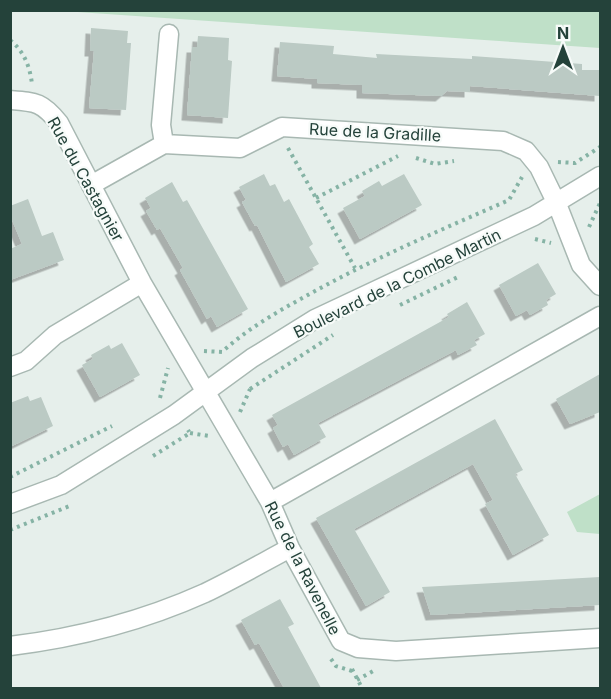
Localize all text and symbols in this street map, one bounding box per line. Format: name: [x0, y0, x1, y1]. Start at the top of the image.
north arrow: [533, 18, 593, 78]
text: N: [557, 23, 569, 43]
street label: Rue du Castagnier: [43, 113, 129, 245]
street label: Rue de la Gradille: [308, 119, 442, 145]
street label: Boulevard de la Combe Martin: [290, 224, 504, 342]
street label: Rue de la Ravenelle: [261, 498, 345, 638]

